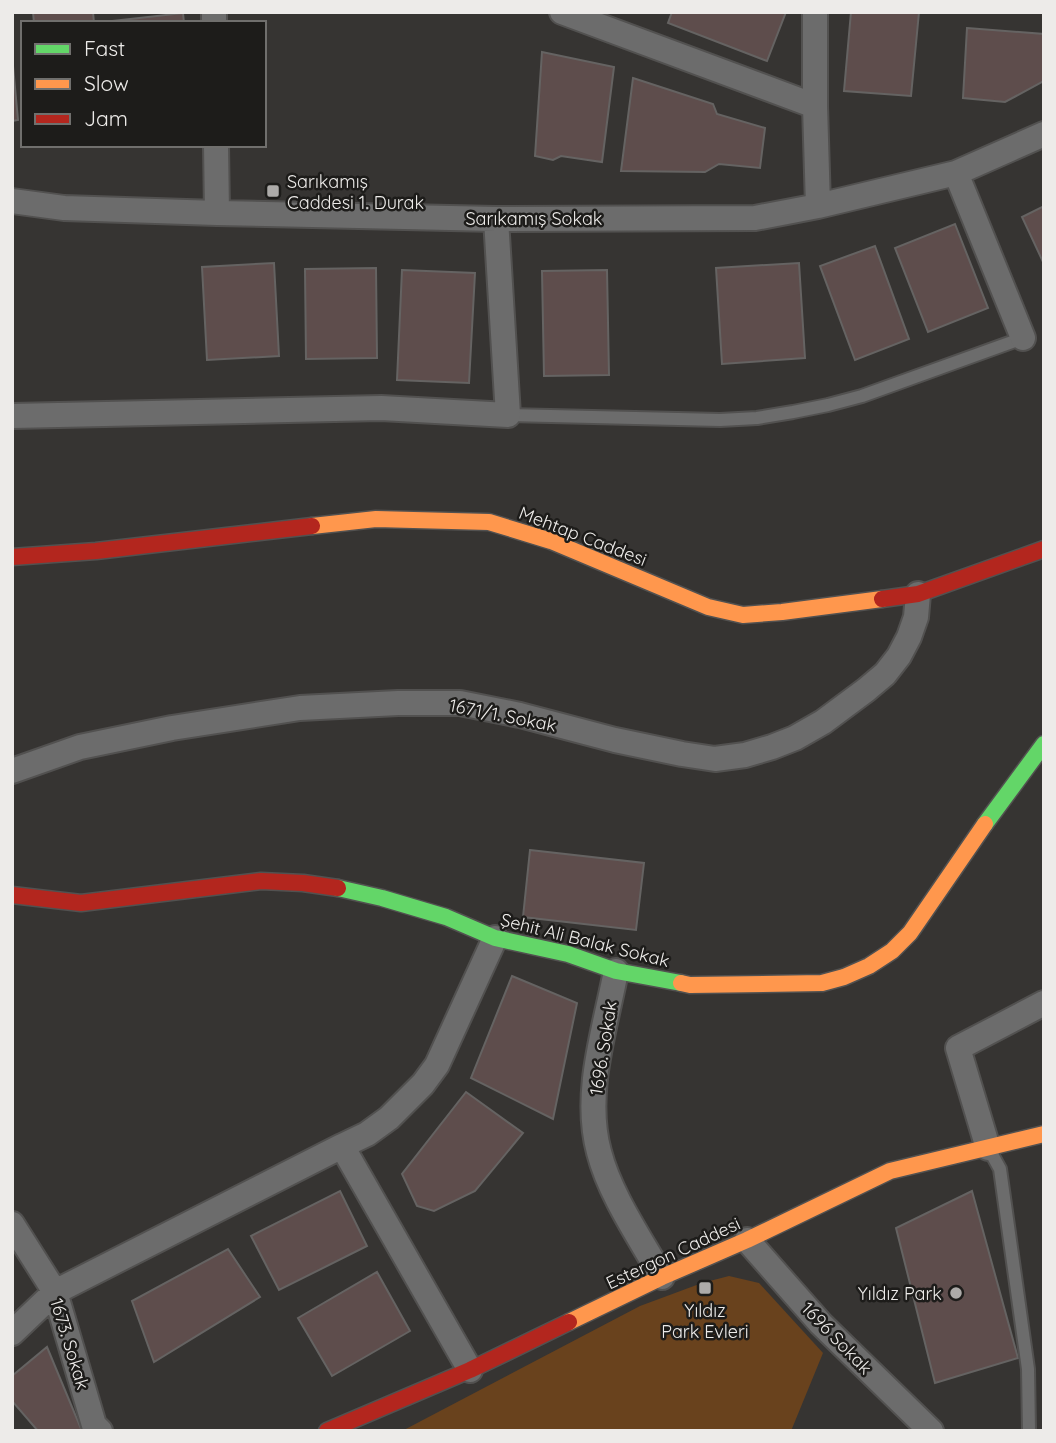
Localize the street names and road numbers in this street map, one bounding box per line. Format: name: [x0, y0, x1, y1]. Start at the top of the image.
street label: Sarıkamış Sokak: [466, 207, 602, 230]
street label: Mehtap Caddesi: [516, 501, 650, 571]
street label: 1671/1. Sokak: [448, 693, 558, 737]
street label: Şehit Ali Balak Sokak: [498, 908, 672, 972]
street label: 1696. Sokak: [584, 999, 622, 1097]
street label: Estergon Caddesi: [602, 1212, 744, 1294]
street label: 1673. Sokak: [45, 1296, 95, 1392]
street label: 1696 Sokak: [797, 1297, 877, 1379]

